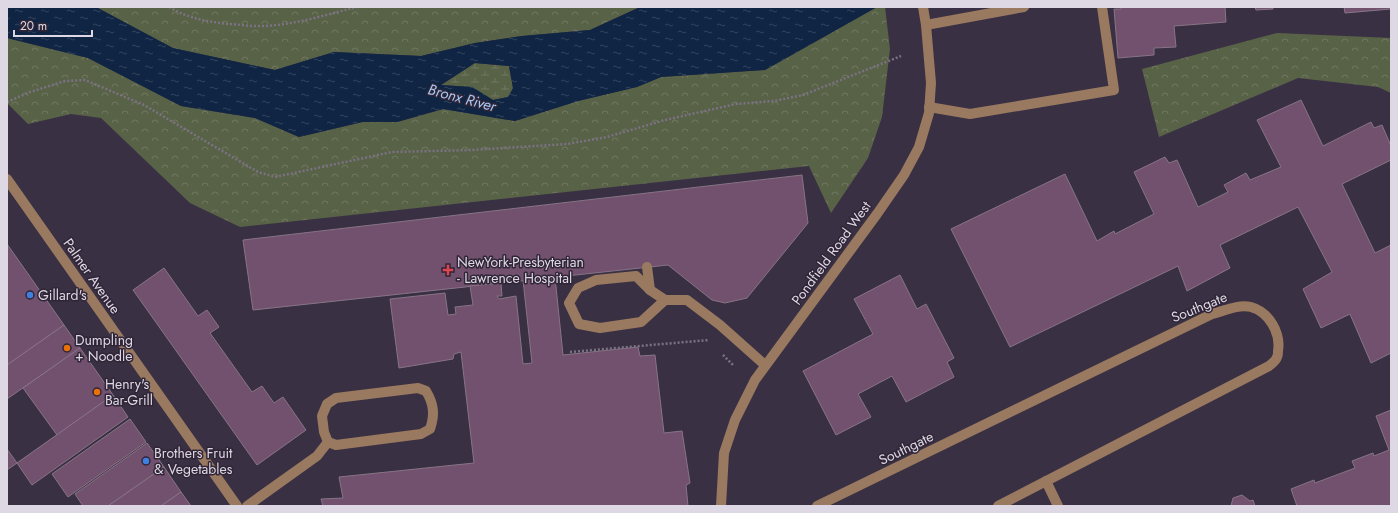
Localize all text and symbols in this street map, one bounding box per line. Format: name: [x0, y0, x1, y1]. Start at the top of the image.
scale bar: [14, 12, 92, 38]
text: 20 m: [20, 17, 47, 35]
water label: Bronx River: [425, 78, 499, 118]
street label: Pondfield Road West: [787, 197, 876, 309]
street label: Palmer Avenue: [59, 234, 125, 318]
place label: NewYork-Presbyterian - Lawrence Hospital: [457, 252, 584, 288]
marker: NewYork-Presbyterian - Lawrence Hospital: [442, 264, 454, 276]
place label: Gillard's: [38, 285, 87, 305]
street label: Southgate: [1168, 287, 1230, 327]
marker: Gillard's: [25, 290, 35, 300]
place label: Dumpling + Noodle: [75, 330, 133, 366]
marker: Dumpling + Noodle: [62, 343, 72, 353]
place label: Henry's Bar-Grill: [105, 374, 153, 410]
marker: Henry's Bar-Grill: [92, 387, 102, 397]
street label: Southgate: [875, 426, 937, 470]
place label: Brothers Fruit & Vegetables: [154, 443, 233, 479]
marker: Brothers Fruit & Vegetables: [141, 456, 151, 466]

